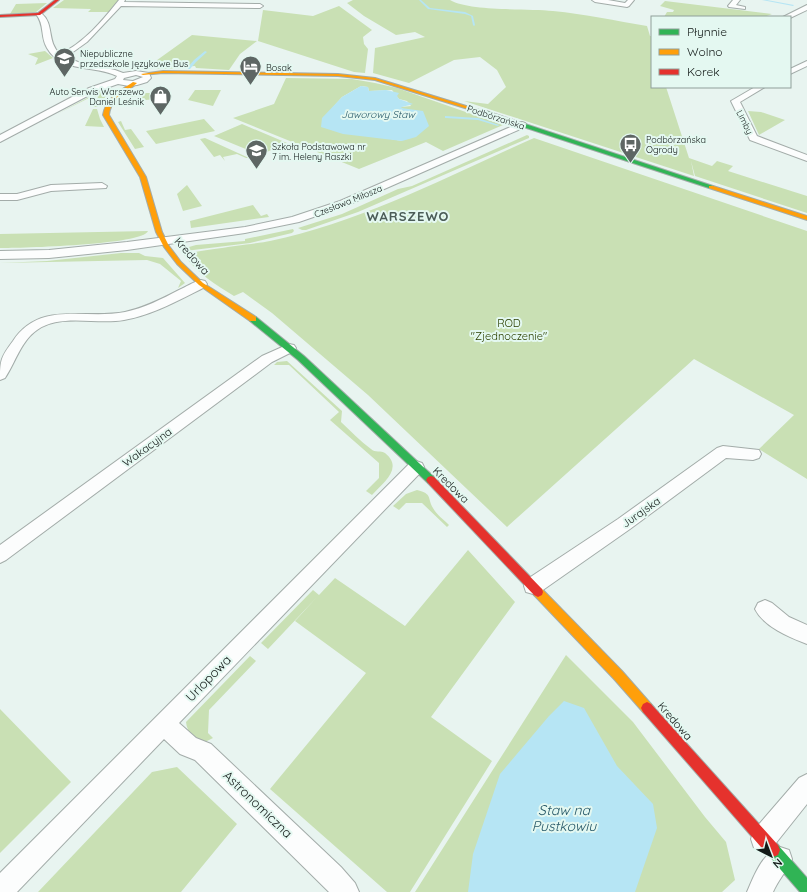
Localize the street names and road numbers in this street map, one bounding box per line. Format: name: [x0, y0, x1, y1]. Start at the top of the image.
street label: Podbórzańska: [466, 103, 526, 131]
street label: Limby: [734, 108, 756, 136]
street label: Czesława Miłosza: [312, 182, 384, 220]
street label: Kredowa: [171, 234, 213, 278]
street label: Wakacyjna: [120, 424, 174, 470]
street label: Kredowa: [430, 464, 472, 506]
street label: Jurajska: [619, 494, 663, 530]
street label: Urlopowa: [182, 651, 234, 705]
street label: Kredowa: [655, 699, 695, 743]
street label: Astronomiczna: [220, 767, 296, 841]

